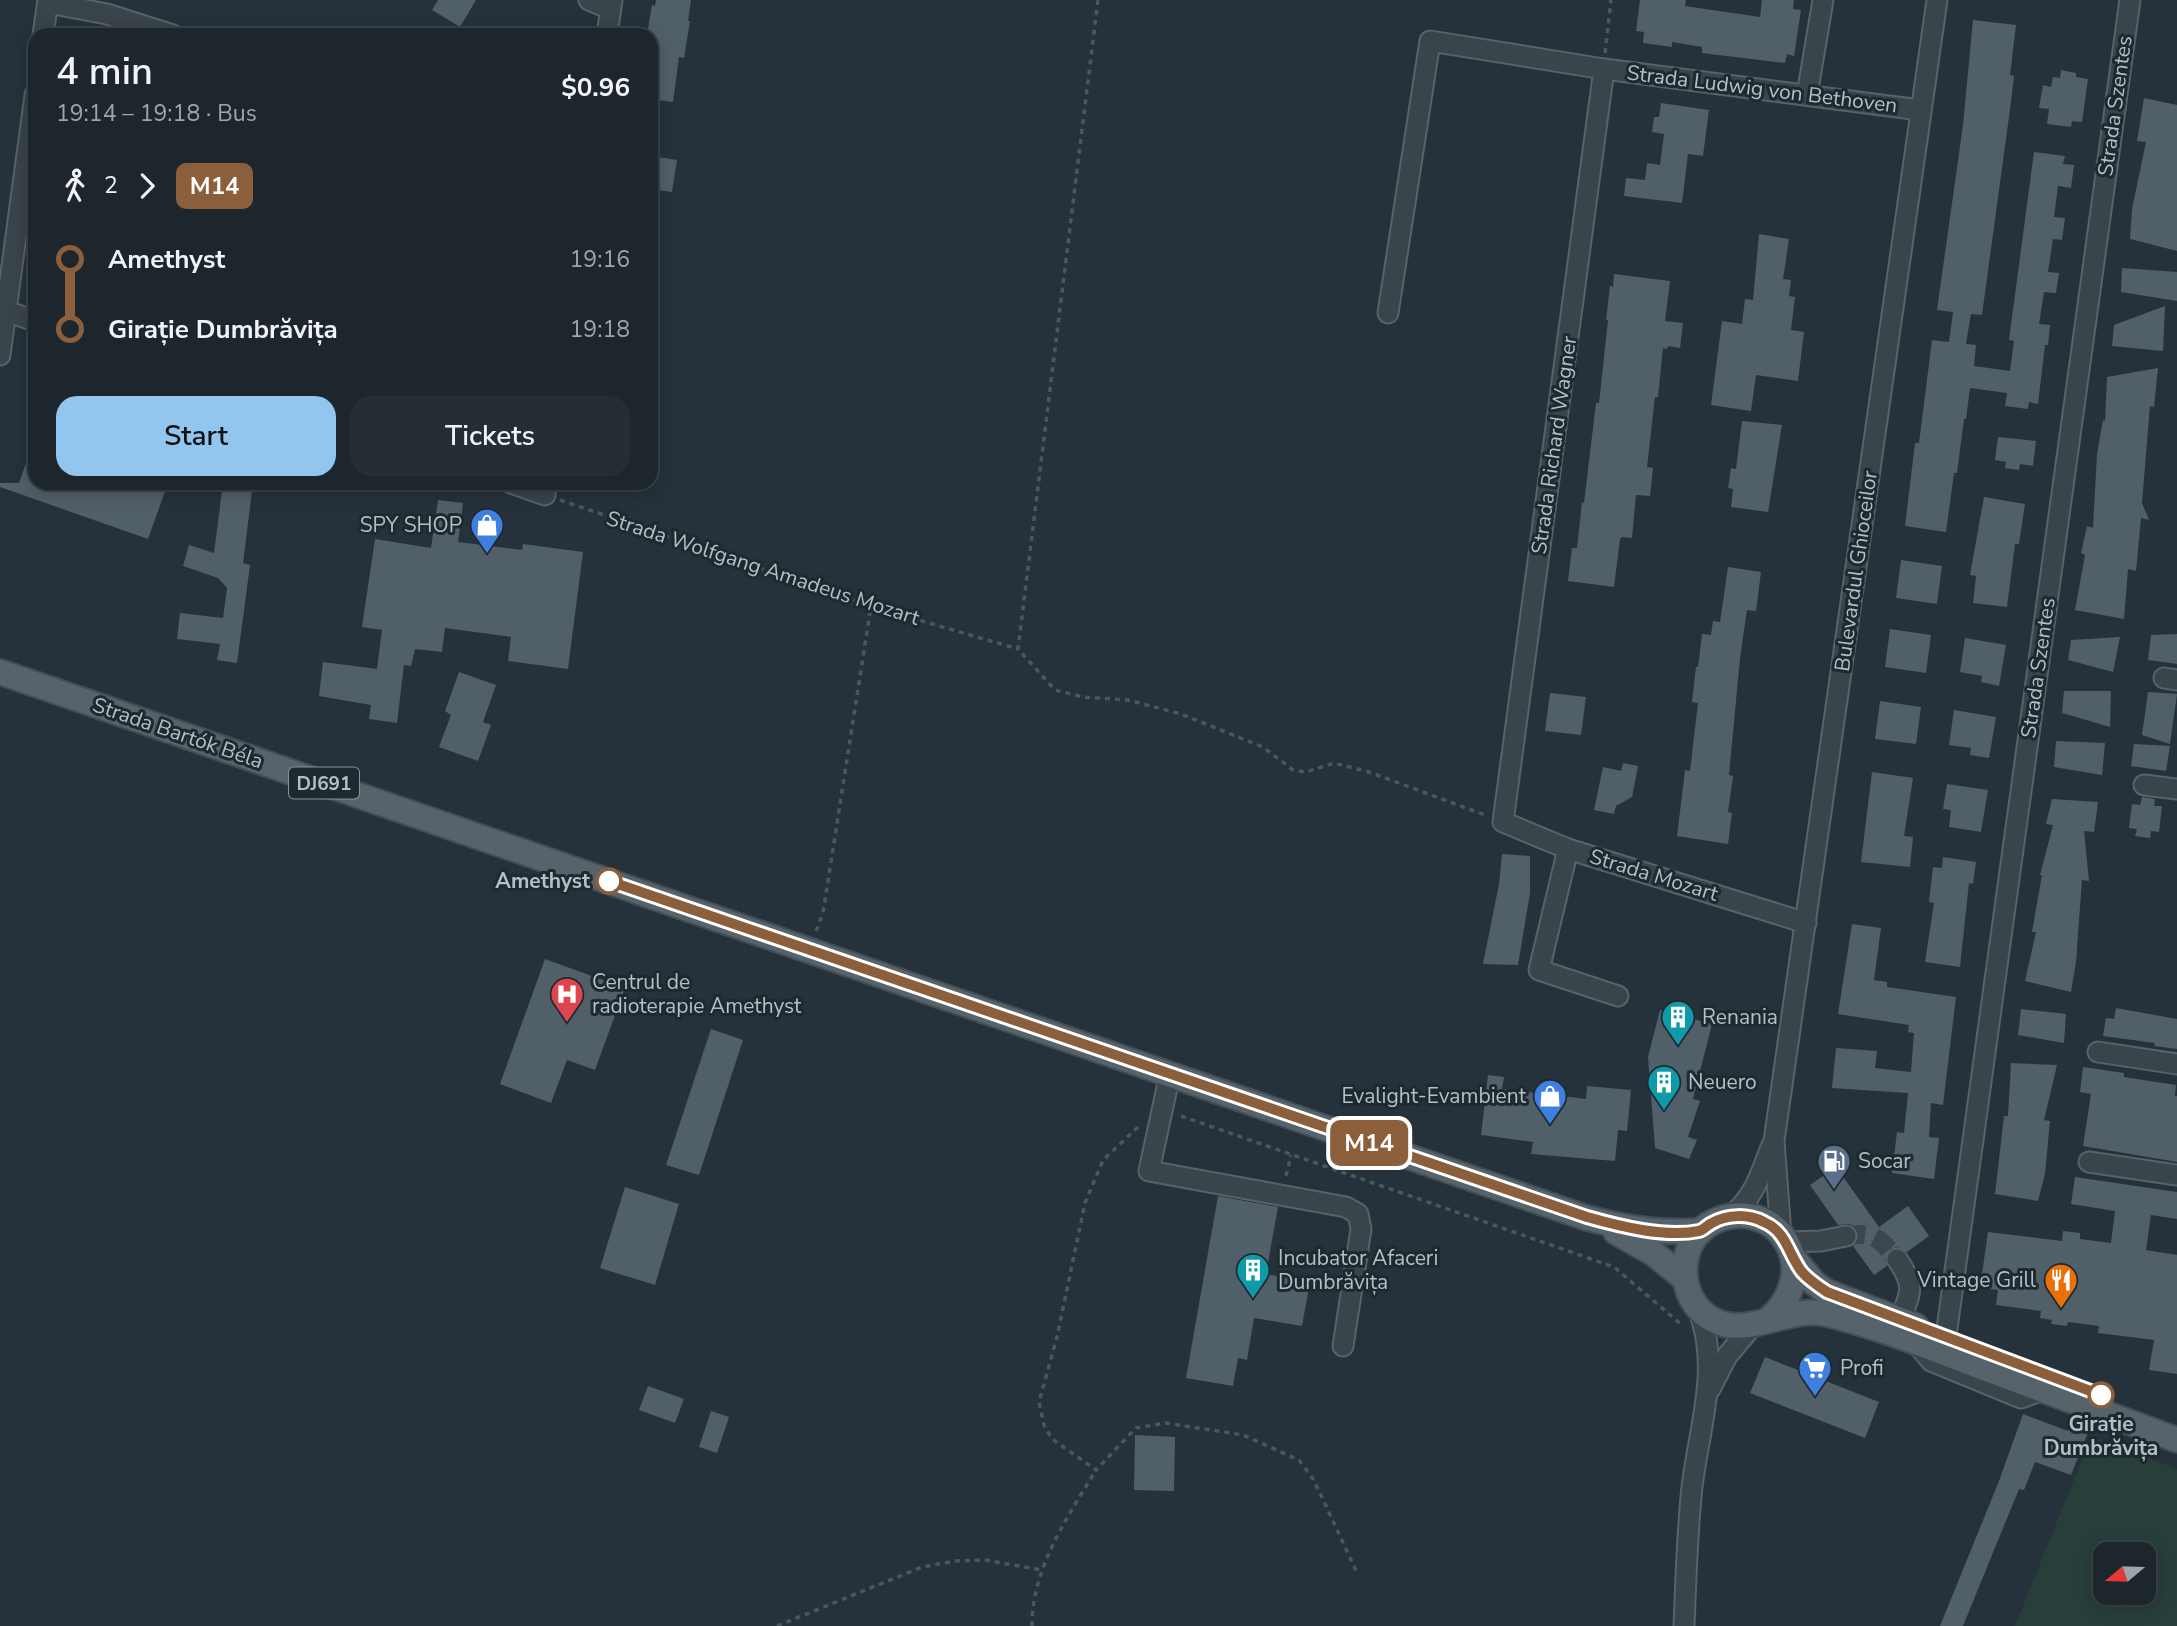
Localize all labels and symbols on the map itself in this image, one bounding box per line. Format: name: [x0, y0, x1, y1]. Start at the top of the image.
street label: Strada Szentes: [2091, 34, 2139, 178]
street label: Strada Ludwig von Bethoven: [1625, 58, 1899, 120]
street label: Strada Richard Wagner: [1525, 334, 1583, 556]
street label: Bulevardul Ghioceilor: [1828, 468, 1884, 673]
street label: Strada Wolfgang Amadeus Mozart: [603, 504, 924, 632]
shop icon: SPY SHOP: [468, 506, 506, 555]
place label: SPY SHOP: [360, 511, 462, 539]
street label: Strada Szentes: [2014, 596, 2062, 740]
street label: Strada Bartók Béla: [89, 691, 267, 775]
road number: DJ691: [289, 768, 359, 798]
street label: Strada Mozart: [1586, 842, 1722, 908]
place label: Amethyst: [495, 867, 591, 895]
marker: Amethyst: [596, 868, 622, 894]
place label: Centrul de radioterapie Amethyst: [592, 968, 802, 1020]
hospital icon: Centrul de radioterapie Amethyst: [548, 975, 586, 1024]
building icon: Renania: [1659, 998, 1697, 1047]
place label: Renania: [1702, 1003, 1778, 1031]
building icon: Neuero: [1645, 1063, 1683, 1112]
place label: Neuero: [1688, 1068, 1757, 1096]
shop icon: Evalight-Evambient: [1531, 1077, 1569, 1126]
place label: Evalight-Evambient: [1342, 1082, 1527, 1110]
line badge: M14: [1329, 1120, 1409, 1166]
fuel station icon: Socar: [1815, 1142, 1853, 1191]
place label: Socar: [1858, 1147, 1911, 1175]
place label: Incubator Afaceri Dumbrăvița: [1278, 1244, 1438, 1296]
building icon: Incubator Afaceri Dumbrăvița: [1234, 1251, 1272, 1300]
restaurant icon: Vintage Grill: [2042, 1261, 2080, 1310]
place label: Vintage Grill: [1916, 1266, 2037, 1294]
supermarket icon: Profi: [1796, 1349, 1834, 1398]
place label: Profi: [1840, 1354, 1884, 1382]
marker: Girație Dumbrăvița: [2088, 1382, 2114, 1408]
place label: Girație Dumbrăvița: [2044, 1410, 2158, 1462]
north arrow: [2093, 1542, 2156, 1605]

